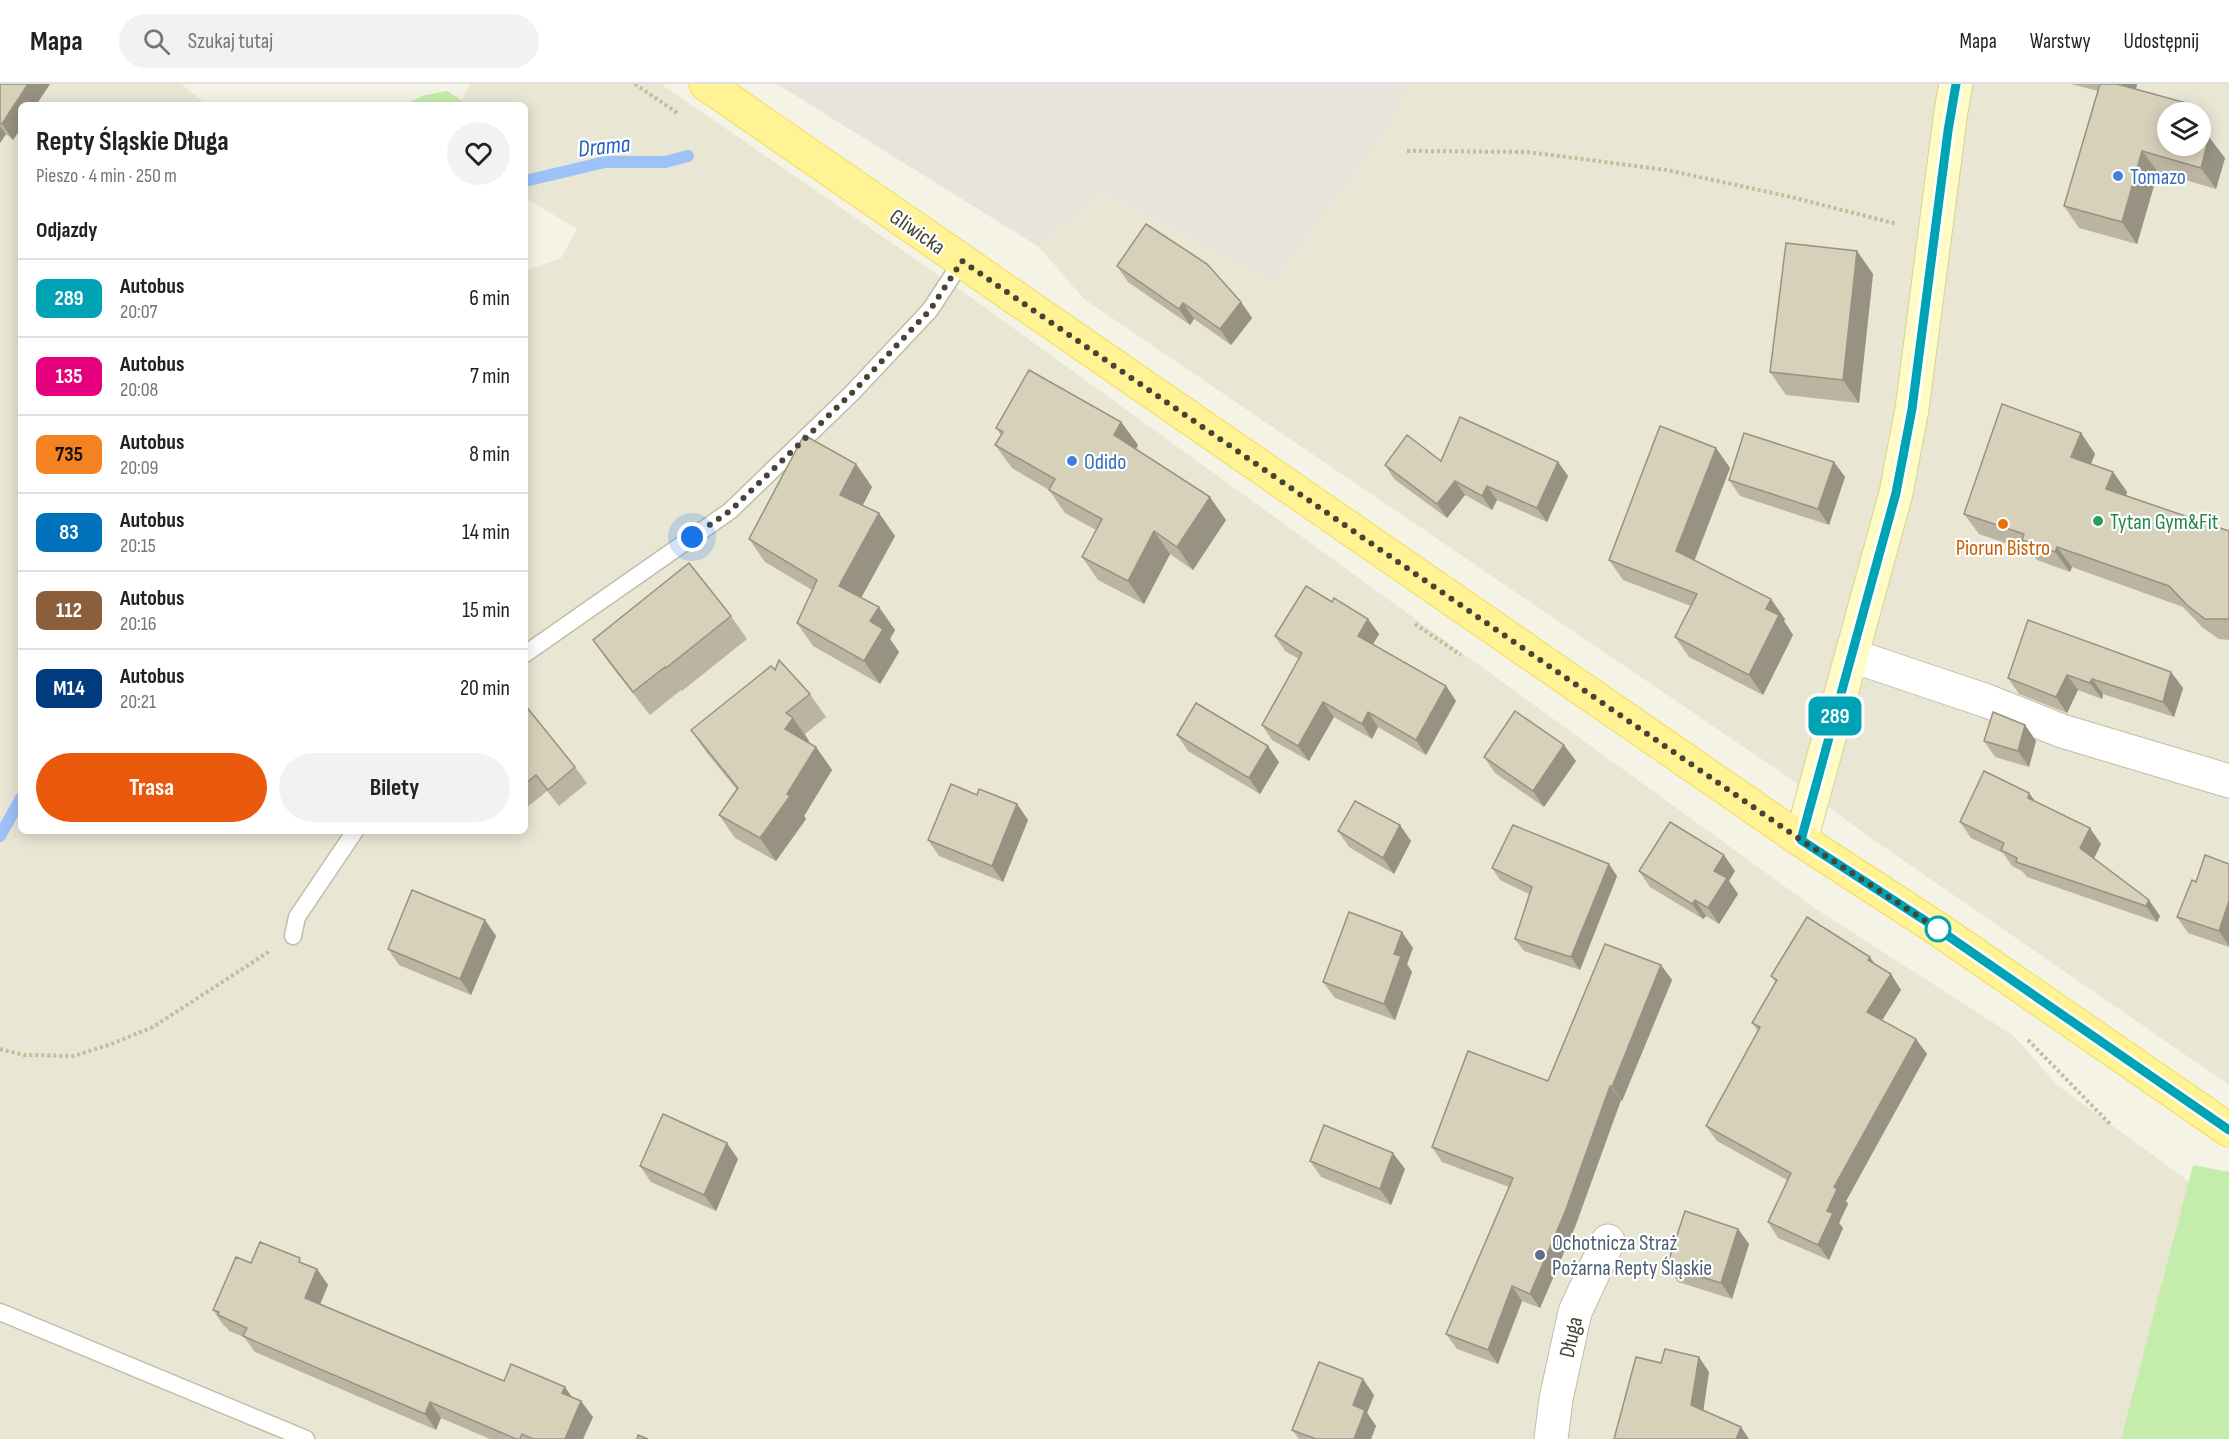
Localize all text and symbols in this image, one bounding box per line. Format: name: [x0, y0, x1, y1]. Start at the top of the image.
search box: [119, 14, 539, 68]
text: Mapa: [30, 25, 83, 58]
icon: search: [140, 25, 173, 58]
text: Szukaj tutaj: [188, 28, 273, 55]
text: Mapa: [1959, 29, 1997, 54]
text: Warstwy: [2030, 29, 2091, 54]
text: Udostępnij: [2124, 29, 2199, 54]
map controls: [2157, 102, 2211, 156]
button: layers: [2157, 102, 2211, 156]
button: heart: [447, 122, 510, 185]
text: Repty Śląskie Długa: [36, 125, 229, 158]
water label: Drama: [576, 129, 632, 164]
text: Pieszo · 4 min · 250 m: [36, 164, 177, 188]
place label: Tomazo: [2130, 164, 2186, 191]
marker: Tomazo: [2111, 169, 2125, 183]
street label: Gliwicka: [884, 203, 950, 261]
text: Odjazdy: [36, 217, 97, 244]
text: Autobus: [120, 273, 184, 300]
text: 6 min: [469, 285, 510, 312]
text: 289: [54, 286, 84, 311]
text: 20:07: [120, 300, 158, 324]
text: Autobus: [120, 351, 184, 378]
text: 7 min: [470, 363, 510, 390]
text: 135: [56, 364, 82, 389]
text: 20:08: [120, 378, 158, 402]
text: Autobus: [120, 429, 184, 456]
text: 8 min: [469, 441, 510, 468]
text: 735: [55, 442, 83, 467]
place label: Odido: [1084, 449, 1126, 476]
marker: Odido: [1065, 454, 1079, 468]
text: 20:09: [120, 456, 158, 480]
text: Autobus: [120, 507, 184, 534]
place label: Tytan Gym&Fit: [2110, 509, 2219, 536]
marker: Tytan Gym&Fit: [2091, 514, 2105, 528]
marker: Piorun Bistro: [1996, 517, 2010, 531]
text: 14 min: [462, 519, 510, 546]
text: 83: [59, 520, 79, 545]
your location: [677, 522, 707, 552]
text: 20:15: [120, 534, 156, 558]
place label: Piorun Bistro: [1956, 535, 2050, 562]
text: Autobus: [120, 585, 184, 612]
text: 15 min: [462, 597, 510, 624]
text: 112: [56, 598, 82, 623]
text: 20:16: [120, 612, 156, 636]
text: Autobus: [120, 663, 184, 690]
text: 20 min: [460, 675, 510, 702]
text: M14: [53, 676, 85, 701]
text: 20:21: [120, 690, 156, 714]
line badge: 289: [1800, 696, 1870, 736]
text: 289: [1820, 704, 1850, 729]
button: Trasa: [36, 753, 267, 822]
button: Bilety: [279, 753, 510, 822]
unlabelled marker: [1925, 916, 1951, 942]
place label: Ochotnicza Straż Pożarna Repty Śląskie: [1552, 1230, 1712, 1282]
marker: Ochotnicza Straż Pożarna Repty Śląskie: [1533, 1248, 1547, 1262]
street label: Długa: [1554, 1314, 1589, 1360]

